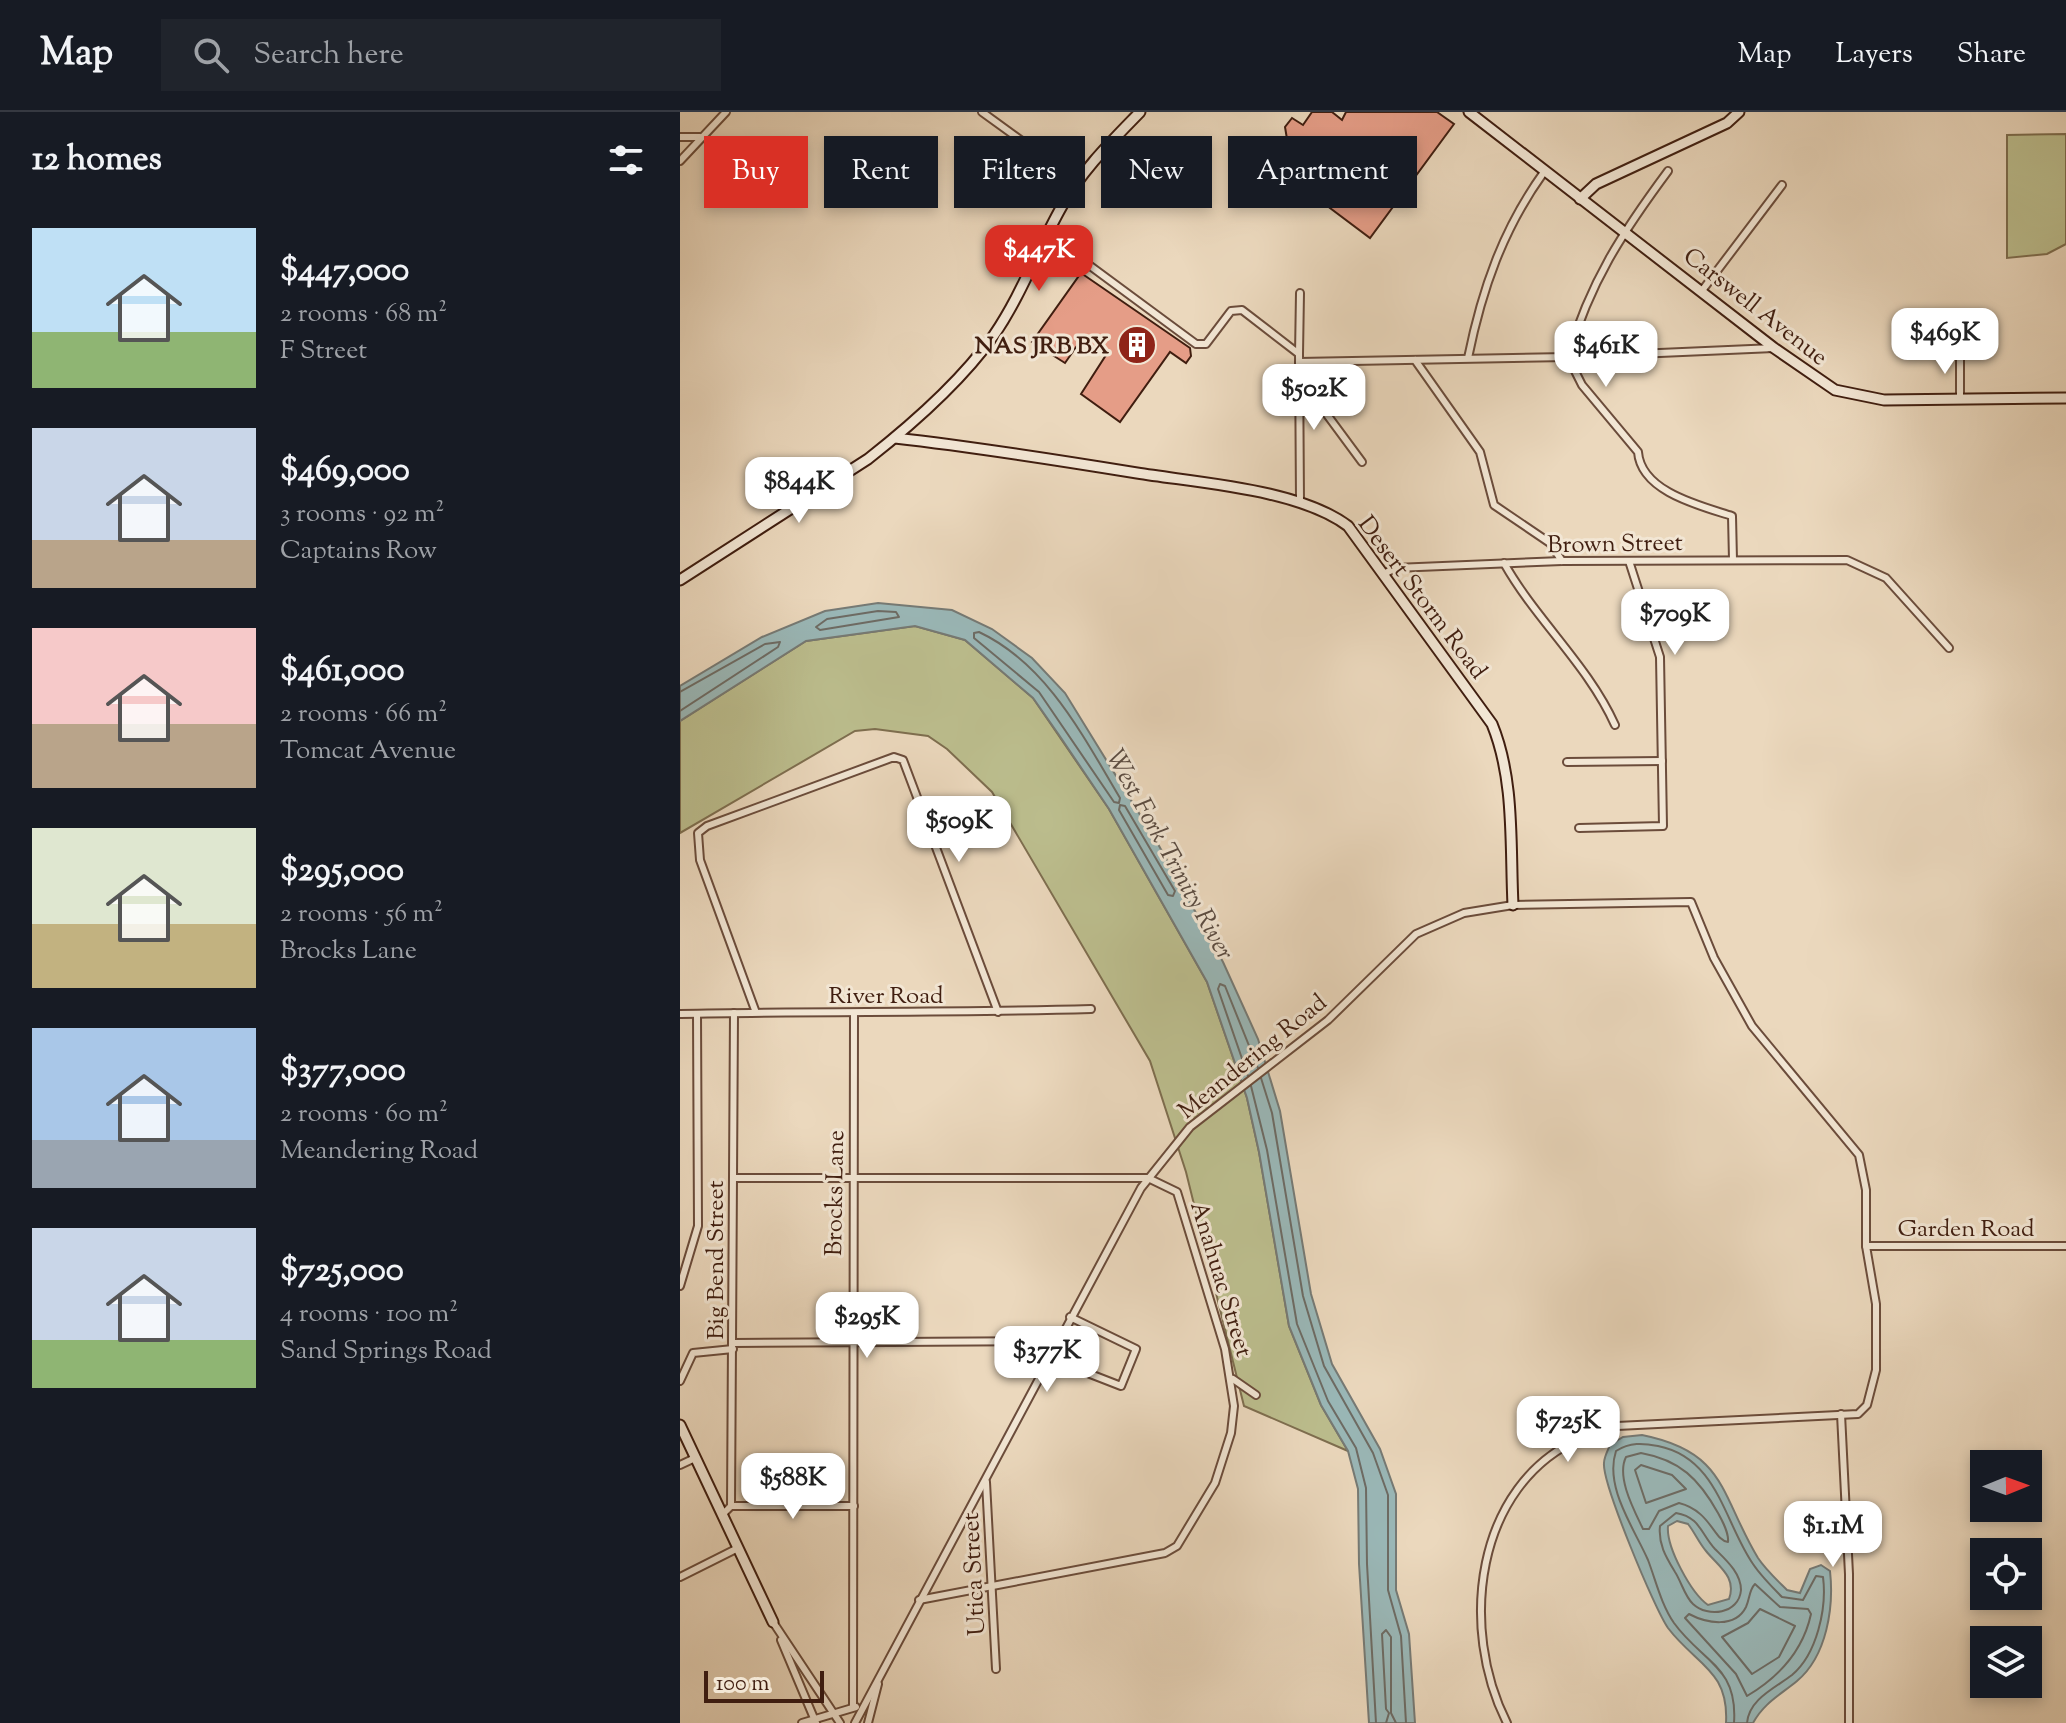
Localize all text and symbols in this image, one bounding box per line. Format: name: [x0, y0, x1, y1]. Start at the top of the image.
search box: [161, 19, 721, 91]
text: Map: [40, 28, 113, 82]
icon: search: [189, 33, 233, 77]
text: Search here: [253, 34, 404, 77]
text: Map: [1738, 35, 1791, 75]
text: Layers: [1835, 35, 1913, 75]
text: Share: [1957, 35, 2026, 75]
text: 12 homes: [32, 136, 162, 185]
chip: Buy: [704, 136, 808, 208]
chip: Rent: [824, 136, 938, 208]
chip: Filters: [954, 136, 1085, 208]
chip: New: [1101, 136, 1212, 208]
chip: Apartment: [1228, 136, 1417, 208]
icon: filters: [604, 138, 648, 182]
pin: $447K: [983, 225, 1095, 293]
text: $447K: [1003, 232, 1075, 269]
street label: Carswell Avenue: [1675, 240, 1834, 375]
text: $447,000: [280, 247, 409, 296]
icon: home: [96, 260, 192, 356]
text: 2 rooms · 68 m²: [280, 296, 447, 333]
pin: $469K: [1889, 308, 2001, 376]
text: $469K: [1909, 315, 1981, 352]
pin: $461K: [1550, 321, 1662, 389]
building icon: NAS JRB BX: [1116, 324, 1158, 366]
text: $461K: [1572, 328, 1640, 365]
place label: NAS JRB BX: [975, 330, 1109, 364]
text: F Street: [280, 333, 367, 370]
pin: $502K: [1258, 364, 1370, 432]
text: $502K: [1280, 371, 1348, 408]
text: $469,000: [280, 447, 410, 496]
pin: $844K: [743, 457, 855, 525]
icon: home: [96, 460, 192, 556]
text: $844K: [763, 464, 835, 501]
text: 3 rooms · 92 m²: [280, 496, 444, 533]
street label: Desert Storm Road: [1349, 509, 1494, 687]
street label: Brown Street: [1547, 527, 1683, 563]
text: Captains Row: [280, 533, 437, 570]
pin: $709K: [1619, 589, 1731, 657]
text: $709K: [1639, 596, 1711, 633]
text: $461,000: [280, 647, 405, 696]
icon: home: [96, 660, 192, 756]
text: 2 rooms · 66 m²: [280, 696, 447, 733]
text: Tomcat Avenue: [280, 733, 456, 770]
water label: West Fork Trinity River: [1095, 743, 1242, 967]
pin: $509K: [903, 796, 1015, 864]
text: $509K: [925, 803, 993, 840]
text: $295,000: [280, 847, 404, 896]
icon: home: [96, 860, 192, 956]
text: 2 rooms · 56 m²: [280, 896, 443, 933]
text: Brocks Lane: [280, 933, 417, 970]
street label: River Road: [828, 980, 944, 1014]
street label: Meandering Road: [1171, 987, 1335, 1128]
text: $377,000: [280, 1047, 406, 1096]
icon: home: [96, 1060, 192, 1156]
text: 2 rooms · 60 m²: [280, 1096, 448, 1133]
street label: Brocks Lane: [818, 1130, 854, 1256]
text: Meandering Road: [280, 1133, 478, 1170]
street label: Big Bend Street: [700, 1180, 734, 1340]
street label: Anahuac Street: [1180, 1198, 1260, 1362]
street label: Garden Road: [1897, 1213, 2035, 1247]
text: $725,000: [280, 1247, 404, 1296]
icon: home: [96, 1260, 192, 1356]
pin: $295K: [811, 1292, 923, 1360]
text: 4 rooms · 100 m²: [280, 1296, 458, 1333]
text: $295K: [834, 1299, 900, 1336]
pin: $377K: [991, 1326, 1103, 1394]
text: Sand Springs Road: [280, 1333, 492, 1370]
text: $377K: [1012, 1333, 1082, 1370]
pin: $725K: [1512, 1396, 1624, 1464]
text: $725K: [1535, 1403, 1601, 1440]
north arrow: [1970, 1450, 2042, 1522]
map controls: [1970, 1450, 2042, 1698]
pin: $588K: [737, 1453, 849, 1521]
text: $588K: [759, 1460, 827, 1497]
pin: $1.1M: [1777, 1501, 1889, 1569]
text: $1.1M: [1802, 1508, 1864, 1545]
street label: Utica Street: [955, 1511, 995, 1636]
button: locate: [1970, 1538, 2042, 1610]
button: layers: [1970, 1626, 2042, 1698]
scale bar: [704, 1667, 824, 1703]
text: 100 m: [716, 1669, 769, 1701]

